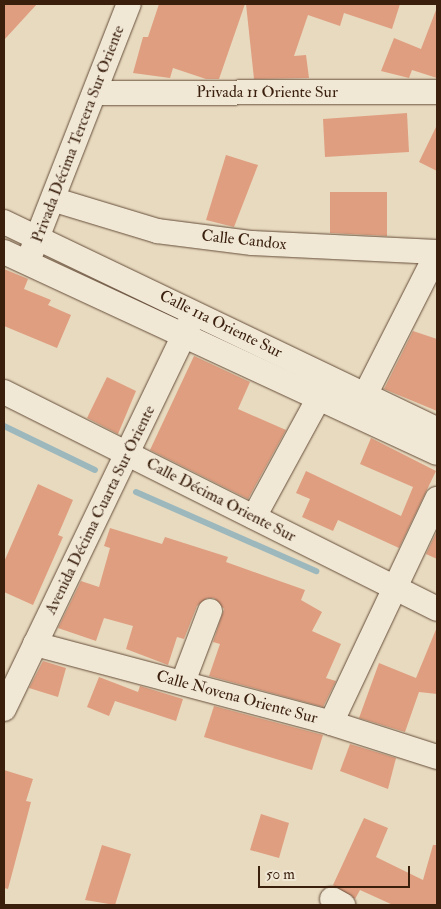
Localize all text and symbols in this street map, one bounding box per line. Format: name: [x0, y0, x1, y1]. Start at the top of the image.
street label: Privada Décima Tercera Sur Oriente: [28, 23, 128, 245]
street label: Privada 11 Oriente Sur: [196, 82, 338, 102]
street label: Calle Candox: [201, 226, 287, 254]
street label: Calle 11a Oriente Sur: [157, 286, 285, 362]
street label: Avenida Décima Cuarta Sur Oriente: [41, 402, 159, 618]
street label: Calle Décima Oriente Sur: [143, 454, 299, 546]
street label: Calle Novena Oriente Sur: [154, 666, 320, 728]
scale bar: [261, 856, 414, 888]
text: 50 m: [266, 865, 295, 884]

